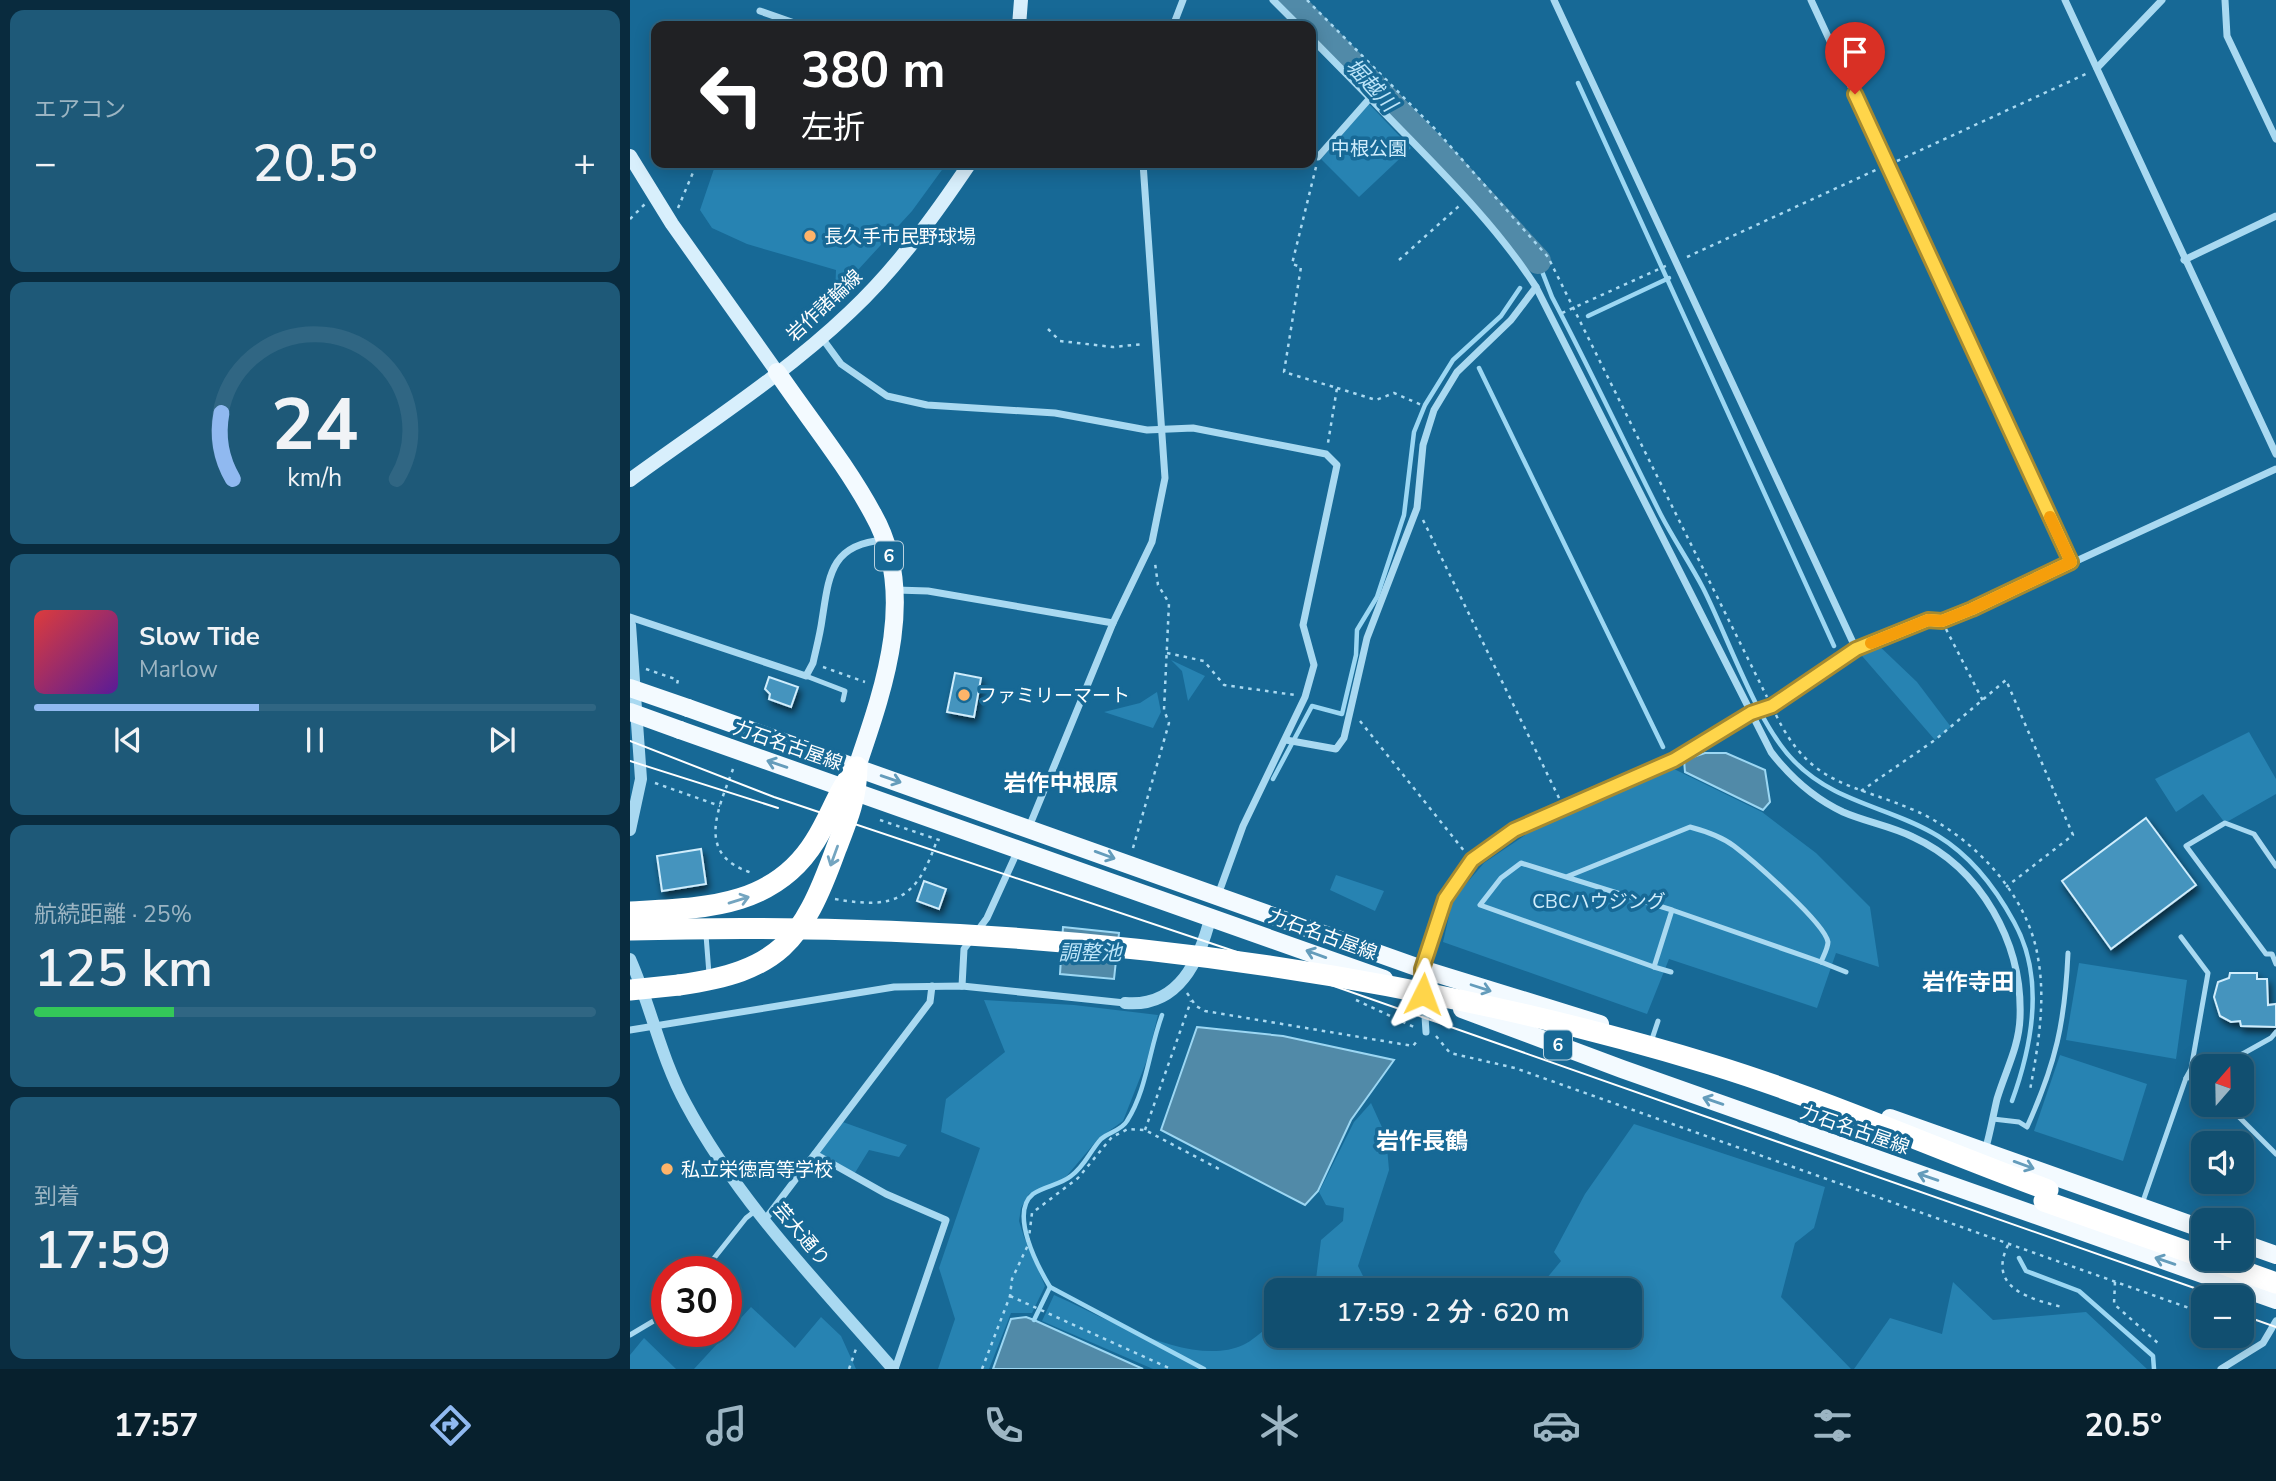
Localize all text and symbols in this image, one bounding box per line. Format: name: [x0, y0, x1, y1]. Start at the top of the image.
pin: [1825, 22, 1885, 94]
icon: arrive: [1836, 33, 1874, 71]
text: 380 m: [801, 37, 945, 104]
icon: left: [686, 49, 777, 140]
water label: 堀越川: [1339, 52, 1404, 119]
text: エアコン: [34, 94, 126, 125]
text: 左折: [801, 106, 865, 149]
text: 20.5°: [252, 128, 378, 199]
park label: 中根公園: [1331, 136, 1407, 162]
text: −: [34, 138, 57, 189]
text: +: [573, 138, 596, 189]
place label: 長久手市民野球場: [824, 224, 976, 250]
marker: 長久手市民野球場: [802, 228, 818, 244]
street label: 岩作諸輪線: [781, 264, 868, 348]
text: 24: [271, 375, 359, 475]
text: km/h: [287, 460, 343, 494]
road number: 6: [875, 542, 903, 570]
text: Slow Tide: [139, 619, 260, 654]
text: Marlow: [139, 654, 218, 685]
place label: ファミリーマート: [978, 683, 1130, 709]
marker: ファミリーマート: [956, 687, 972, 703]
street label: 力石名古屋線: [730, 715, 846, 777]
icon: previous: [109, 721, 147, 759]
icon: pause: [296, 721, 334, 759]
icon: next: [483, 721, 521, 759]
one-way arrow: [766, 757, 788, 769]
district label: 岩作中根原: [1004, 768, 1119, 799]
one-way arrow: [879, 774, 901, 786]
one-way arrow: [827, 844, 839, 866]
one-way arrow: [1093, 850, 1115, 862]
park label: CBCハウジング: [1532, 889, 1666, 915]
one-way arrow: [728, 893, 750, 906]
text: 航続距離 · 25%: [34, 899, 192, 930]
street label: 力石名古屋線: [1265, 903, 1381, 967]
text: 125 km: [34, 933, 213, 1004]
water label: 調整池: [1059, 939, 1123, 967]
one-way arrow: [1306, 947, 1328, 959]
position arrow: [1386, 957, 1460, 1031]
district label: 岩作寺田: [1922, 967, 2014, 998]
one-way arrow: [1470, 982, 1492, 995]
road number: 6: [1544, 1030, 1572, 1060]
north arrow: [2191, 1054, 2254, 1116]
map controls: [2191, 1054, 2254, 1348]
one-way arrow: [1703, 1094, 1725, 1106]
street label: 力石名古屋線: [1797, 1099, 1913, 1161]
district label: 岩作長鶴: [1376, 1126, 1468, 1157]
button: sound: [2191, 1131, 2254, 1194]
place label: 私立栄徳高等学校: [681, 1157, 833, 1183]
one-way arrow: [2012, 1160, 2034, 1172]
marker: 私立栄徳高等学校: [659, 1161, 675, 1177]
one-way arrow: [1917, 1170, 1939, 1182]
text: 到着: [34, 1181, 80, 1212]
street label: 芸大通り: [767, 1197, 836, 1272]
button: +: [2191, 1208, 2254, 1271]
text: 17:59: [34, 1215, 171, 1286]
one-way arrow: [2155, 1254, 2177, 1266]
speed limit sign: 30: [651, 1256, 742, 1347]
button: −: [2191, 1285, 2254, 1348]
text: 17:59 · 2 分 · 620 m: [1337, 1295, 1569, 1330]
icon: directions: [426, 1401, 475, 1450]
icon: music: [702, 1401, 751, 1450]
icon: phone: [979, 1401, 1028, 1450]
icon: climate: [1255, 1401, 1304, 1450]
icon: car: [1532, 1401, 1581, 1450]
icon: filters: [1808, 1401, 1857, 1450]
text: 17:57: [114, 1404, 198, 1447]
text: 20.5°: [2085, 1404, 2162, 1447]

